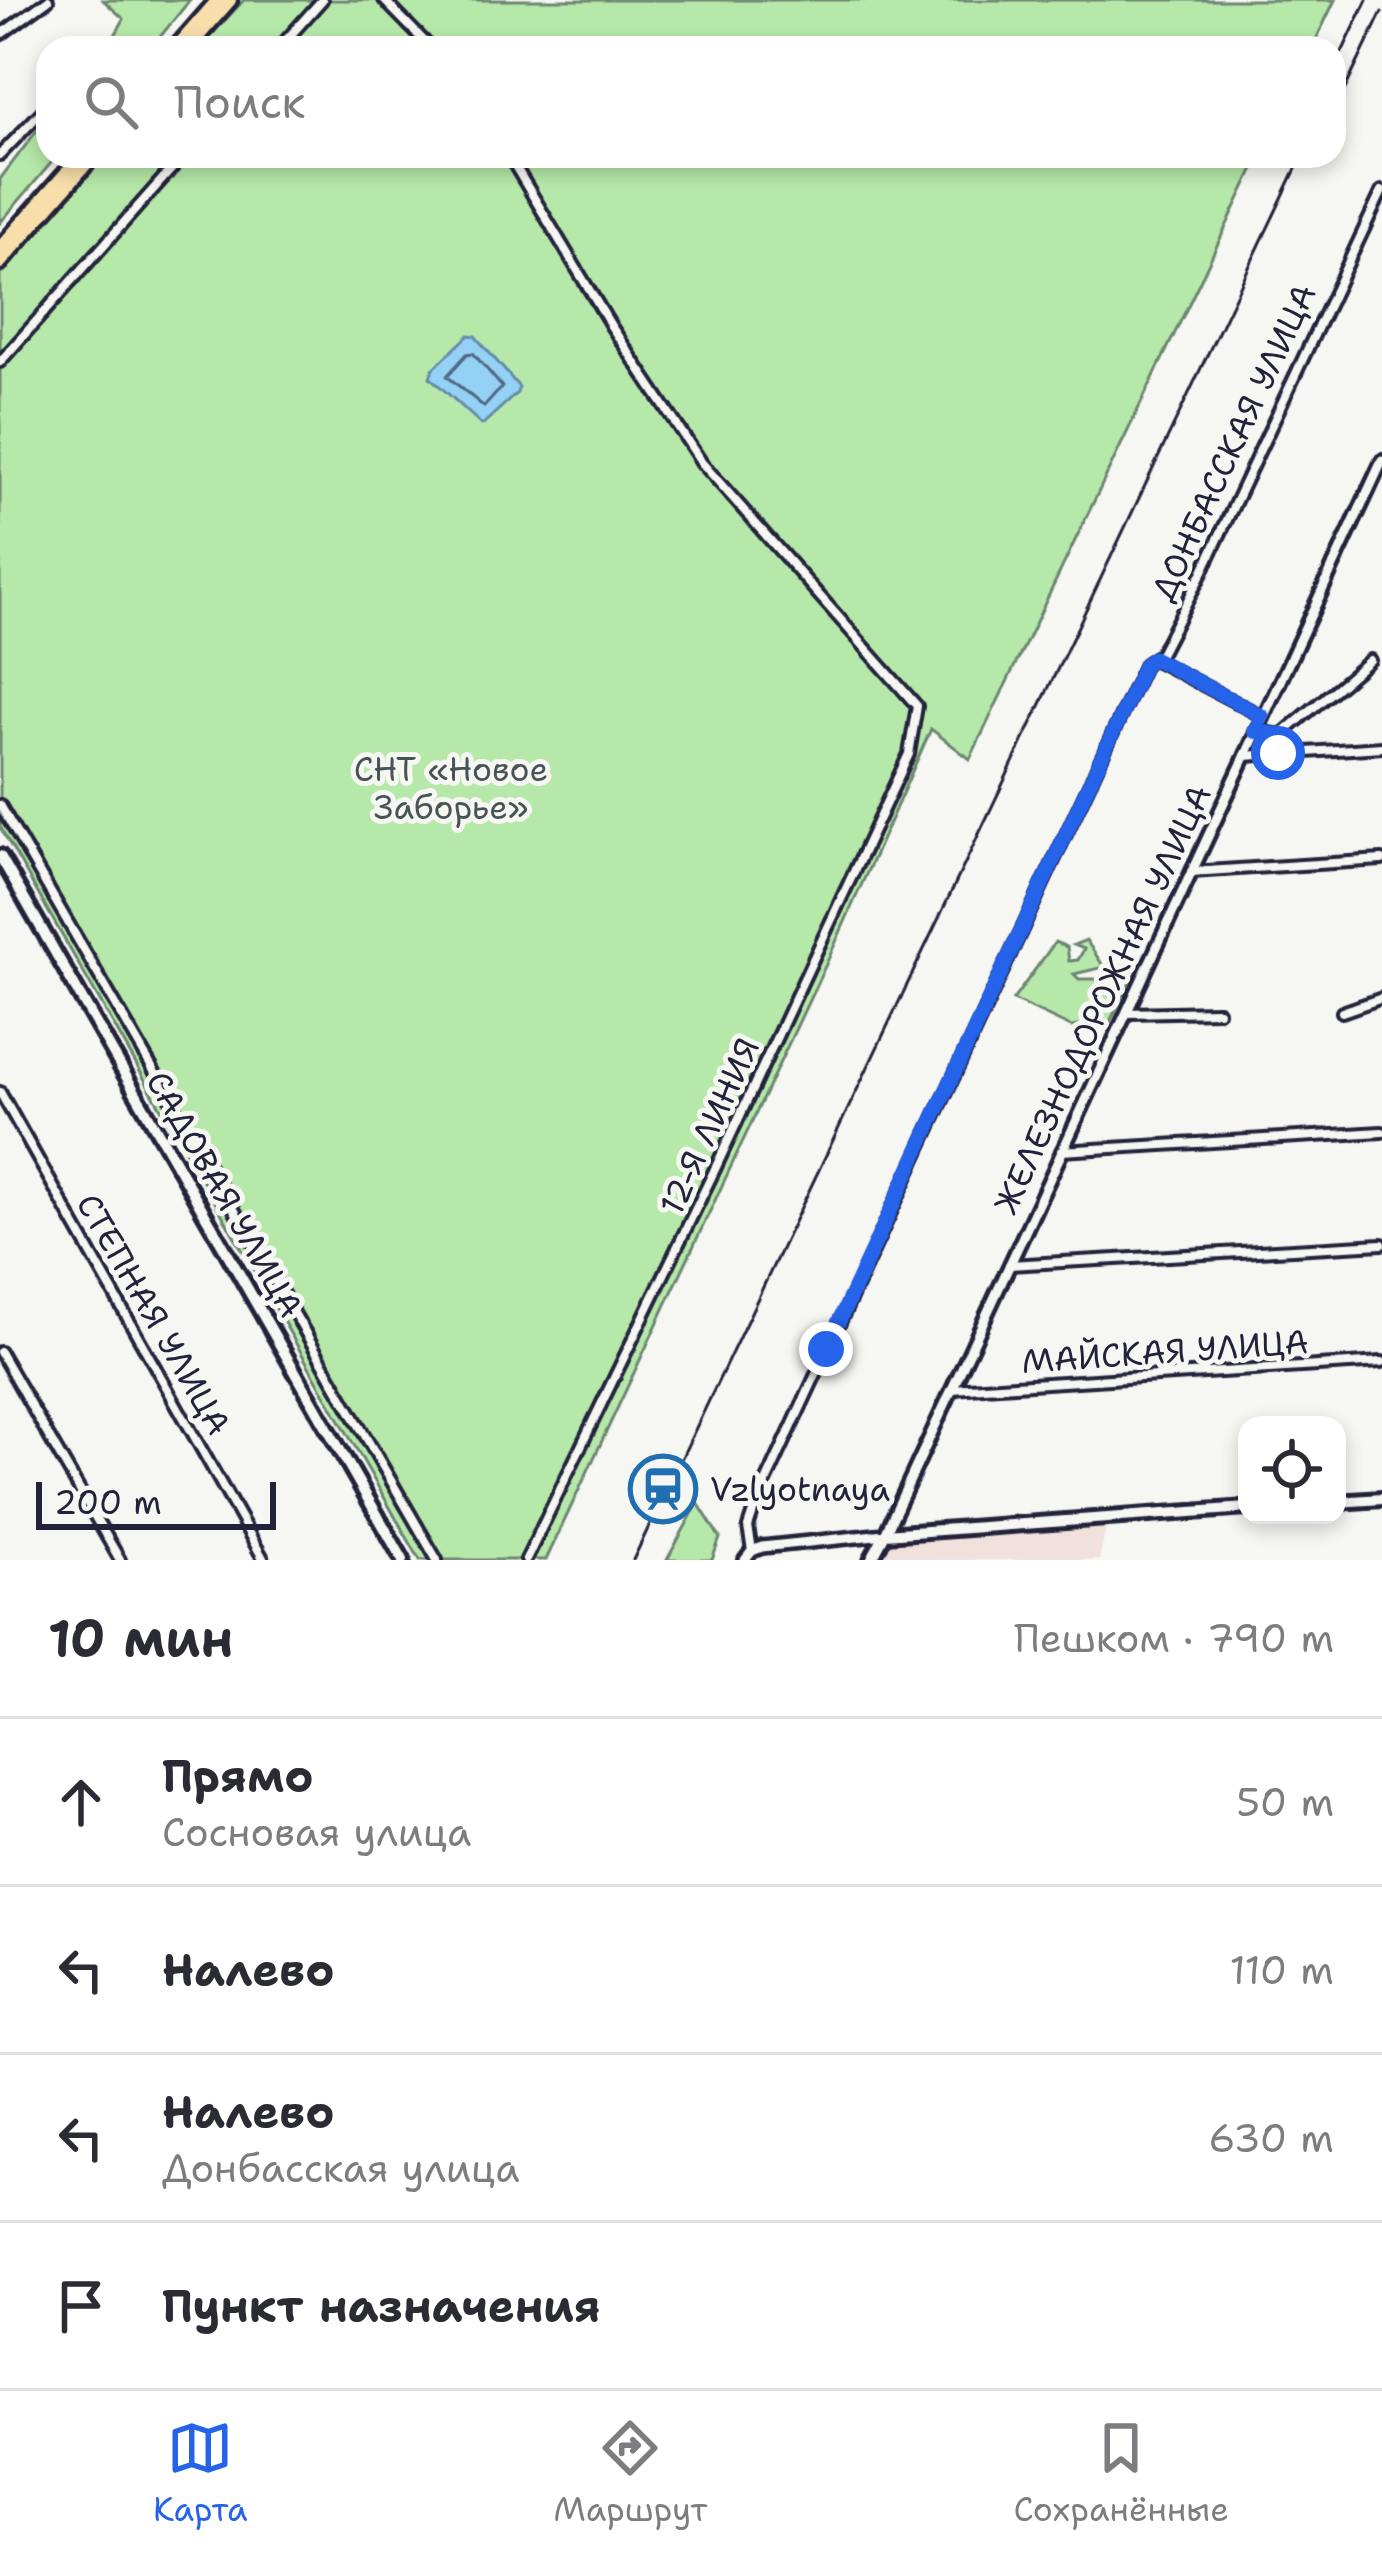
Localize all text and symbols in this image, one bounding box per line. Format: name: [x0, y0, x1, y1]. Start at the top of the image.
search box: [36, 36, 1346, 168]
icon: search: [78, 69, 144, 135]
text: Поиск: [174, 72, 305, 132]
street label: ДОНБАССКАЯ УЛИЦА: [1140, 277, 1327, 608]
route start: [1251, 726, 1305, 780]
park label: СНТ «Новое Заборье»: [354, 747, 548, 830]
street label: ЖЕЛЕЗНОДОРОЖНАЯ УЛИЦА: [983, 777, 1222, 1221]
street label: 12-Я ЛИНИЯ: [649, 1031, 770, 1222]
street label: САДОВАЯ УЛИЦА: [136, 1063, 313, 1326]
street label: СТЕПНАЯ УЛИЦА: [66, 1185, 241, 1443]
street label: МАЙСКАЯ УЛИЦА: [1020, 1319, 1310, 1384]
route end: [799, 1322, 853, 1376]
map controls: [1238, 1416, 1346, 1524]
button: locate: [1238, 1416, 1346, 1524]
station icon: Vzlyotnaya: [628, 1454, 698, 1524]
place label: Vzlyotnaya: [710, 1467, 890, 1512]
scale bar: [36, 1476, 276, 1529]
text: 200 m: [54, 1480, 162, 1525]
text: 10 мин: [48, 1604, 233, 1672]
text: Пешком · 790 m: [1014, 1612, 1334, 1664]
text: Прямо: [162, 1746, 313, 1806]
icon: ahead: [48, 1769, 114, 1835]
text: 50 m: [1236, 1776, 1334, 1828]
text: Сосновая улица: [162, 1806, 471, 1858]
icon: left: [48, 1937, 114, 2003]
text: Налево: [162, 1940, 335, 2000]
text: 110 m: [1230, 1944, 1334, 1996]
text: Налево: [162, 2082, 335, 2142]
icon: left: [48, 2105, 114, 2171]
text: 630 m: [1208, 2112, 1334, 2164]
text: Донбасская улица: [162, 2142, 519, 2194]
icon: arrive: [48, 2273, 114, 2339]
text: Пункт назначения: [162, 2276, 601, 2336]
tab: Карта: [153, 2415, 247, 2532]
tab: Маршрут: [553, 2415, 707, 2532]
tab: Сохранённые: [1013, 2415, 1229, 2532]

